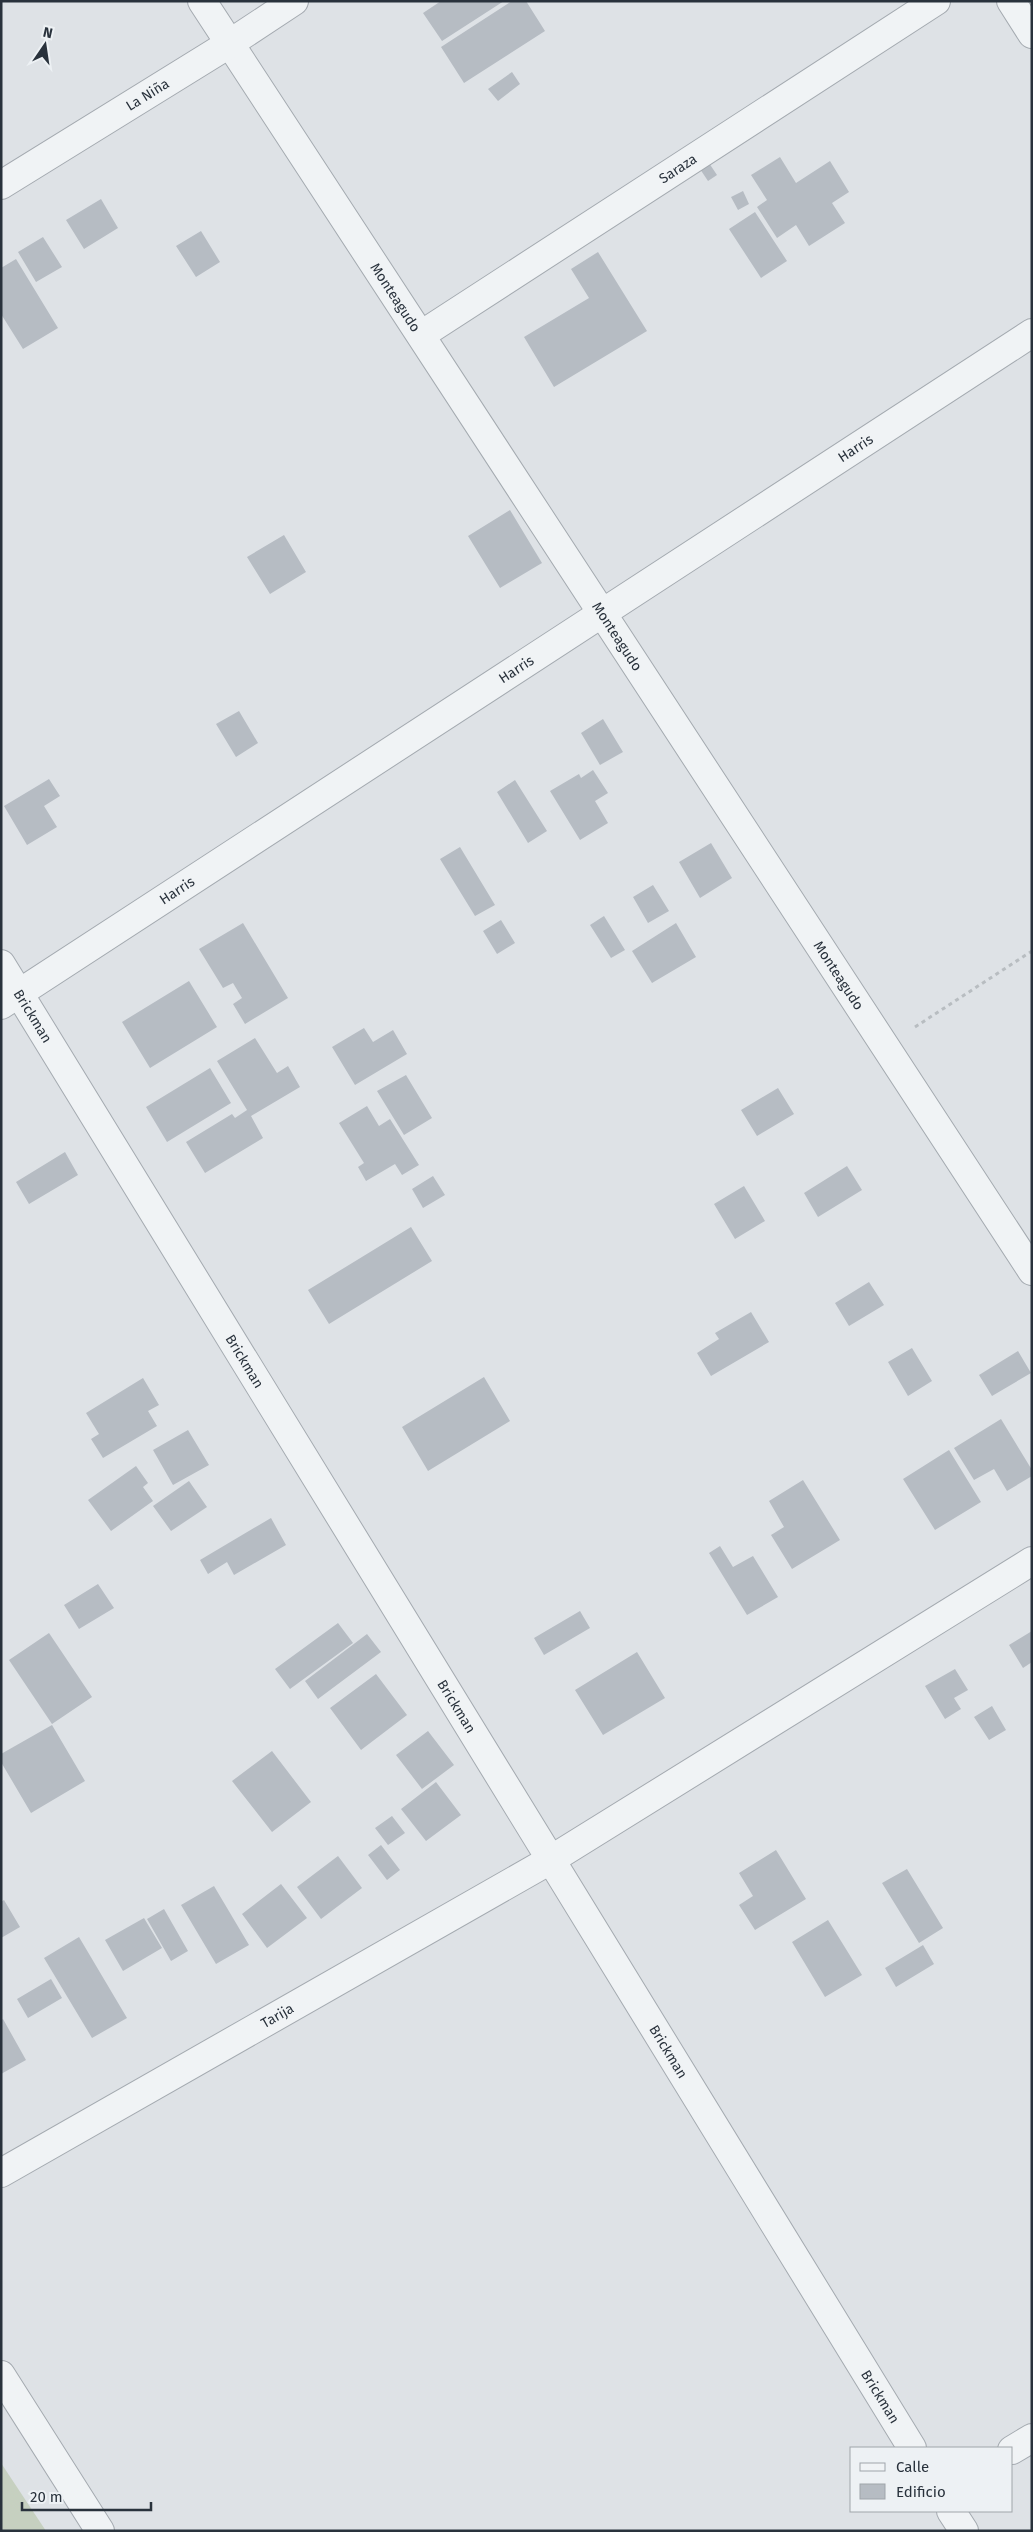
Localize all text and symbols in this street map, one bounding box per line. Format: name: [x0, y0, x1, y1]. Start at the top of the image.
north arrow: [20, 20, 70, 70]
text: N: [41, 23, 54, 42]
street label: La Niña: [123, 75, 172, 114]
street label: Saraza: [656, 150, 700, 187]
street label: Monteagudo: [367, 260, 424, 335]
street label: Harris: [835, 430, 877, 466]
street label: Monteagudo: [588, 599, 646, 674]
street label: Harris: [495, 651, 537, 687]
street label: Harris: [156, 872, 198, 908]
street label: Monteagudo: [810, 938, 868, 1013]
street label: Brickman: [10, 986, 56, 1046]
street label: Brickman: [222, 1331, 268, 1391]
street label: Brickman: [434, 1676, 480, 1736]
street label: Tarija: [258, 1999, 297, 2032]
street label: Brickman: [646, 2022, 691, 2081]
street label: Brickman: [858, 2367, 903, 2426]
legend: [850, 2447, 1013, 2512]
text: Calle: [896, 2458, 929, 2476]
scale bar: [22, 2480, 151, 2512]
text: Edificio: [896, 2483, 946, 2501]
text: 20 m: [30, 2488, 63, 2506]

